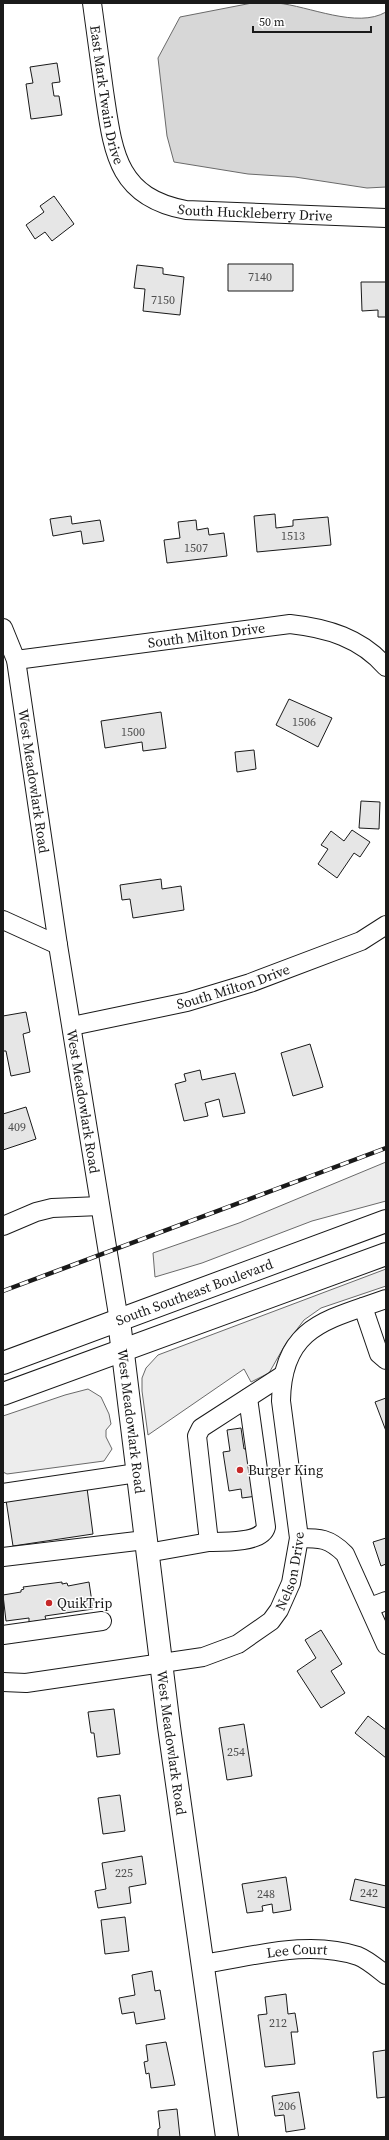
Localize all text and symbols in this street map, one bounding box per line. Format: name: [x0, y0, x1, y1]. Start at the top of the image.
scale bar: [253, 8, 371, 34]
text: 50 m: [259, 14, 285, 30]
street label: East Mark Twain Drive: [85, 24, 129, 167]
street label: South Huckleberry Drive: [176, 199, 333, 226]
house number: 7140: [248, 269, 272, 285]
house number: 7150: [151, 292, 175, 308]
house number: 1513: [281, 528, 305, 544]
house number: 1507: [184, 540, 208, 556]
street label: South Milton Drive: [147, 617, 266, 653]
street label: West Meadowlark Road: [13, 708, 54, 855]
house number: 1506: [292, 714, 316, 730]
house number: 1500: [121, 724, 145, 740]
street label: South Milton Drive: [175, 959, 293, 1014]
street label: West Meadowlark Road: [62, 1028, 105, 1175]
house number: 409: [8, 1119, 26, 1135]
street label: South Southeast Boulevard: [113, 1254, 276, 1330]
street label: West Meadowlark Road: [113, 1348, 150, 1495]
place label: Burger King: [248, 1460, 323, 1480]
marker: Burger King: [235, 1465, 245, 1475]
street label: Nelson Drive: [270, 1531, 309, 1614]
place label: QuikTrip: [57, 1593, 112, 1613]
marker: QuikTrip: [44, 1598, 54, 1608]
street label: West Meadowlark Road: [152, 1669, 191, 1816]
house number: 254: [227, 1744, 245, 1760]
house number: 225: [115, 1865, 133, 1881]
house number: 242: [360, 1885, 378, 1901]
house number: 248: [257, 1886, 275, 1902]
street label: Lee Court: [265, 1939, 329, 1963]
house number: 212: [269, 2015, 287, 2031]
house number: 206: [278, 2098, 296, 2114]

